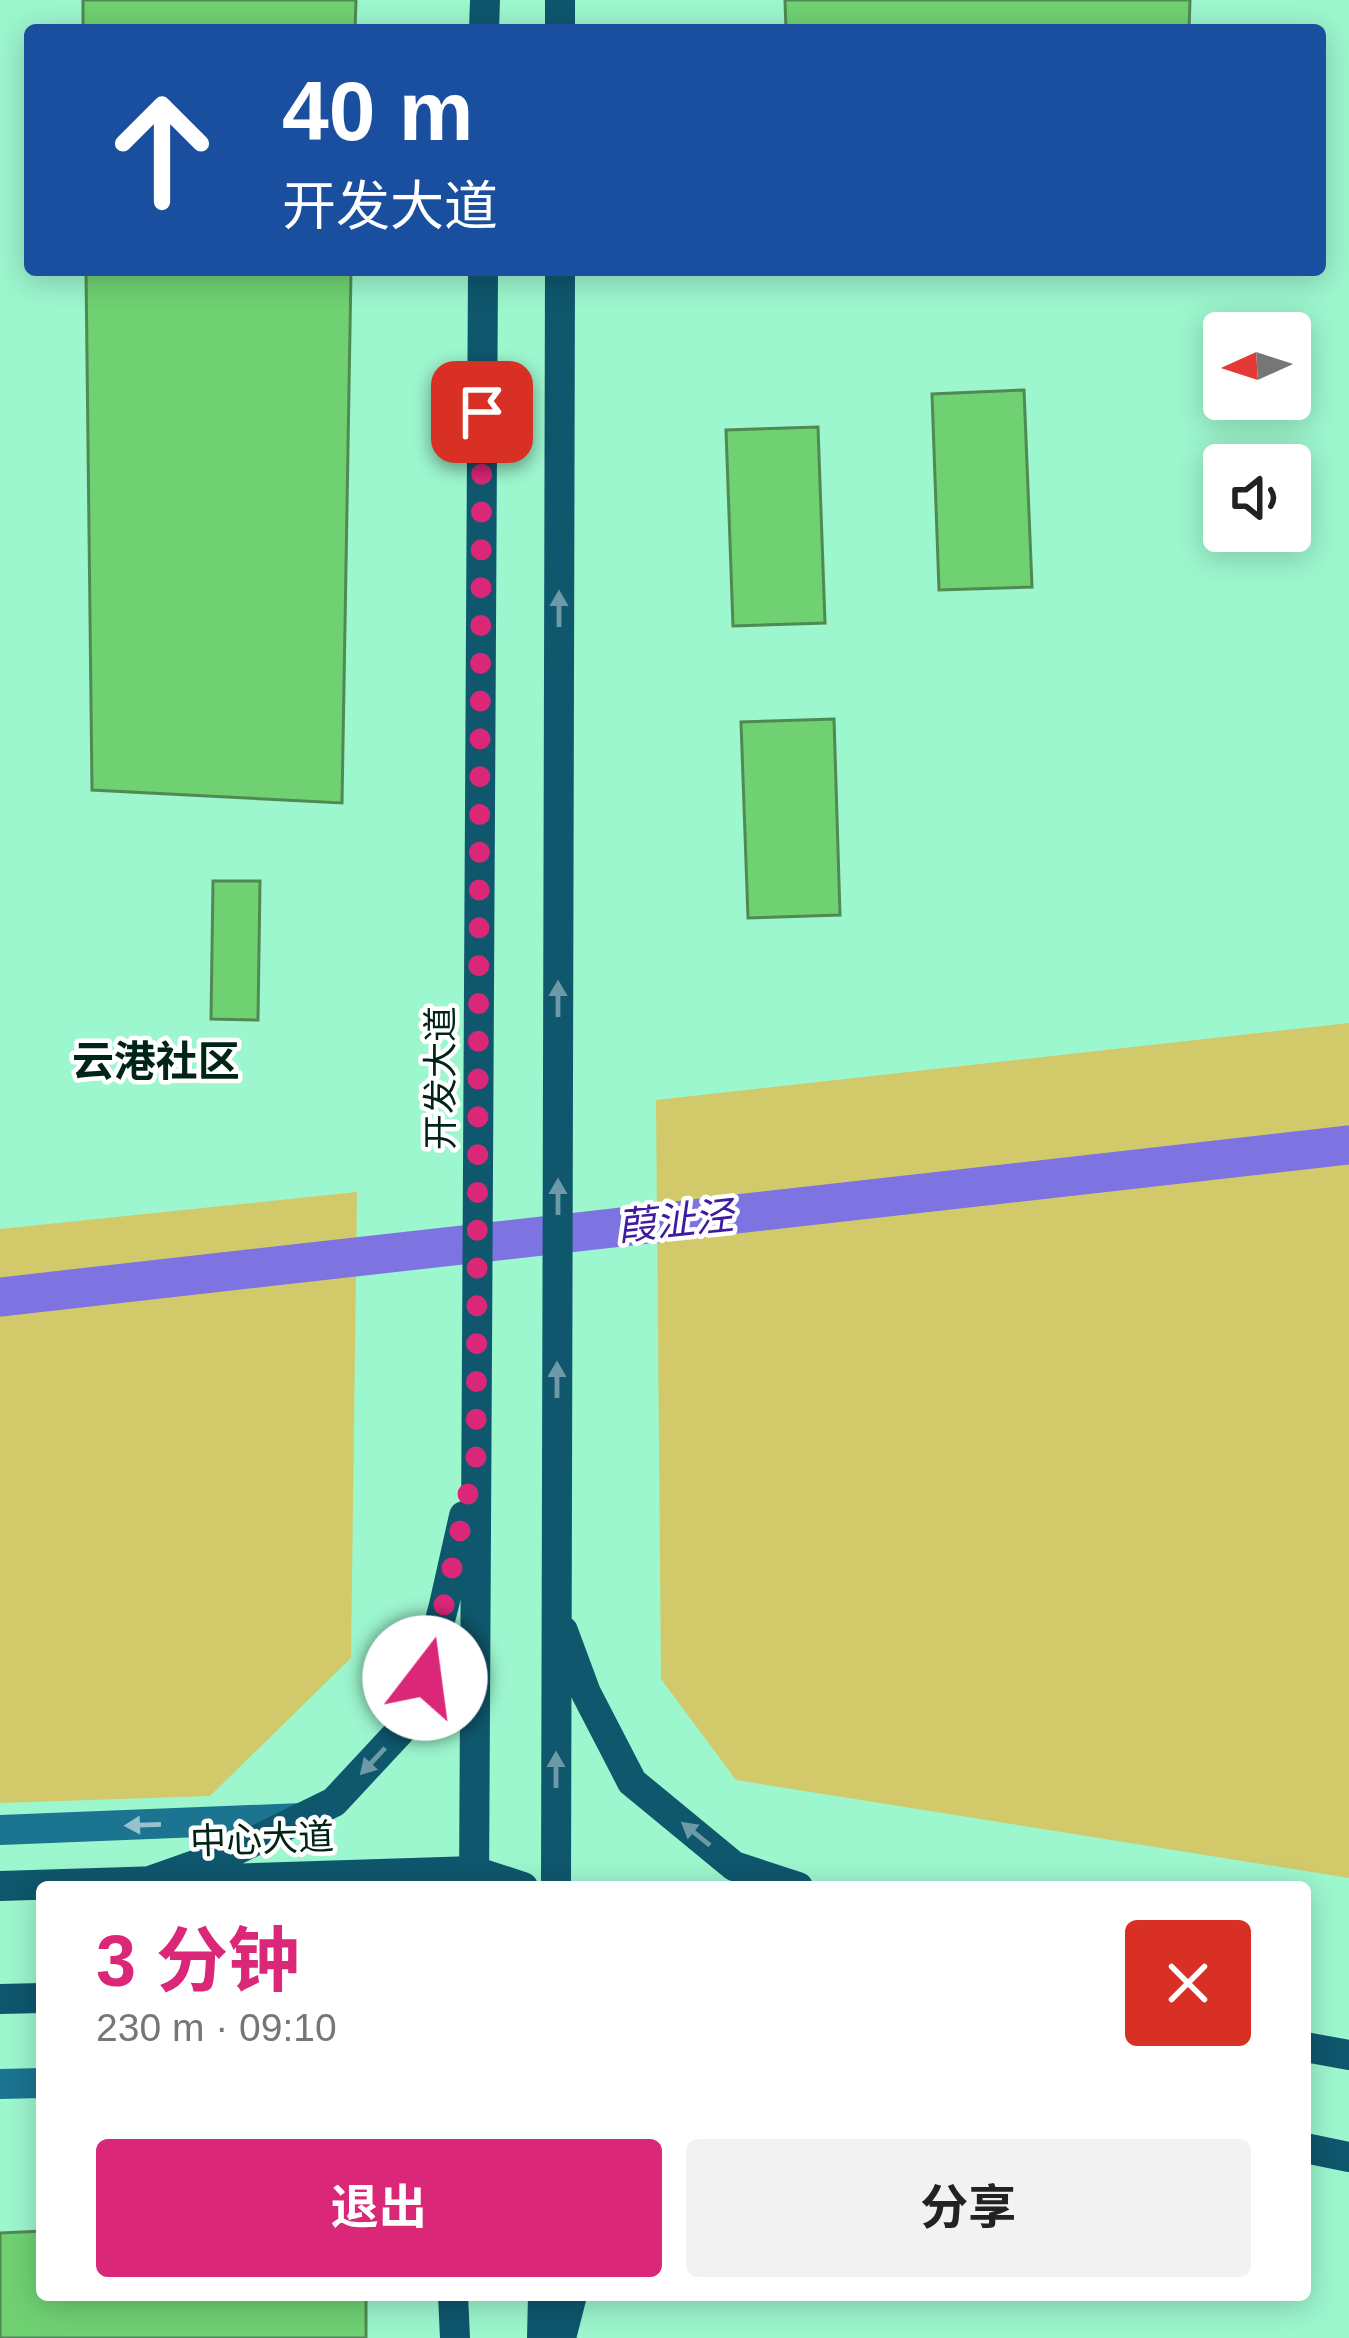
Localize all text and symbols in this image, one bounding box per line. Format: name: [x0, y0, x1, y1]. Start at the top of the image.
text: 40 m: [282, 64, 473, 158]
icon: ahead: [84, 72, 240, 228]
text: 开发大道: [282, 176, 498, 236]
north arrow: [1203, 312, 1311, 420]
map controls: [1203, 312, 1311, 552]
pin: [431, 361, 533, 463]
icon: arrive: [449, 379, 515, 445]
button: sound: [1203, 444, 1311, 552]
one-way arrow: [549, 589, 569, 627]
one-way arrow: [548, 979, 568, 1017]
street label: 开发大道: [420, 1006, 461, 1150]
district label: 云港社区: [72, 1038, 240, 1085]
one-way arrow: [548, 1177, 568, 1215]
water label: 葭沚泾: [615, 1193, 739, 1248]
one-way arrow: [547, 1360, 567, 1398]
position arrow: [362, 1615, 488, 1741]
one-way arrow: [359, 1746, 387, 1775]
one-way arrow: [546, 1750, 566, 1788]
one-way arrow: [123, 1815, 161, 1834]
street label: 中心大道: [189, 1816, 335, 1862]
one-way arrow: [681, 1822, 711, 1848]
button: close: [1125, 1920, 1251, 2046]
text: 3 分钟: [96, 1921, 300, 2001]
text: 230 m · 09:10: [96, 2006, 337, 2049]
button: 退出: [96, 2139, 662, 2277]
button: 分享: [686, 2139, 1251, 2277]

